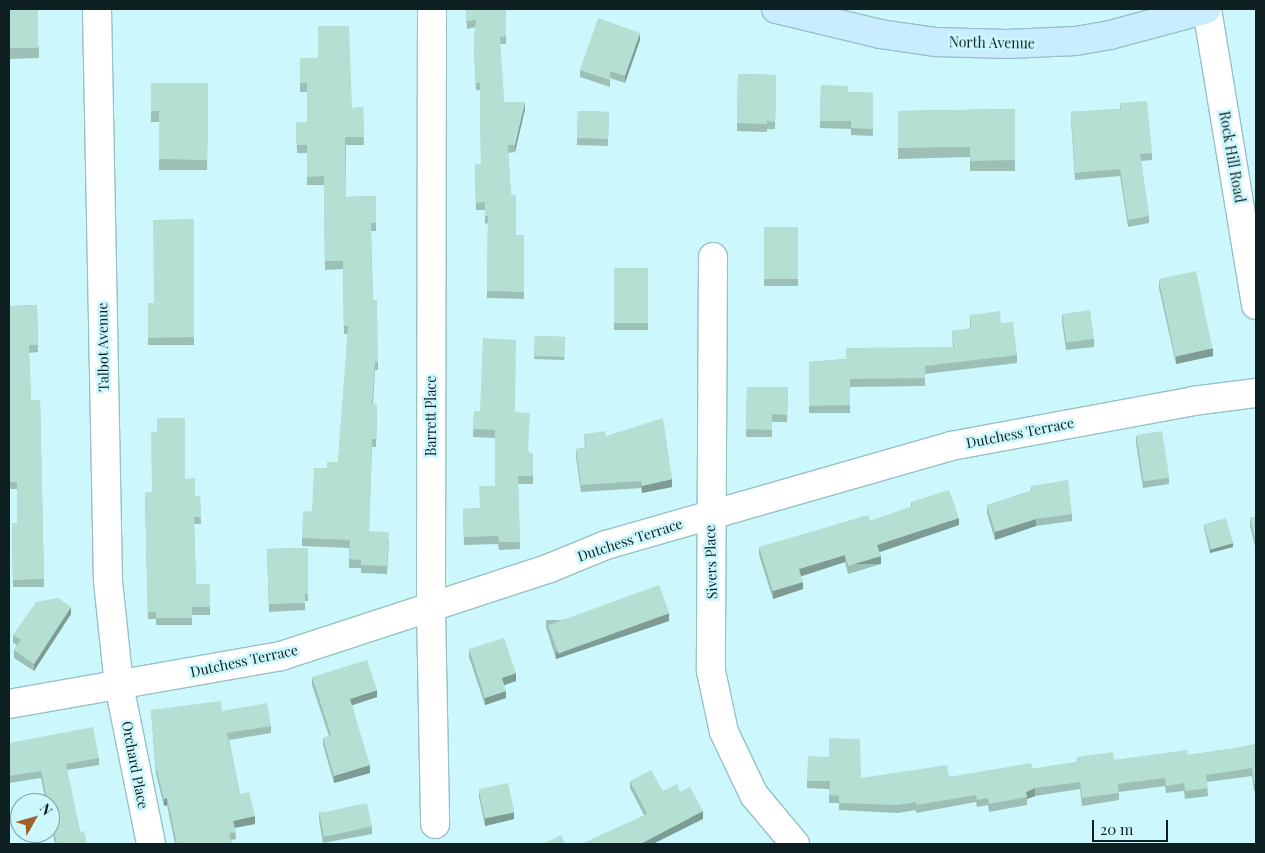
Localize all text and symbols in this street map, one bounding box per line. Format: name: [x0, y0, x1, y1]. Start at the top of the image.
street label: North Avenue: [949, 34, 1035, 52]
street label: Rock Hill Road: [1216, 110, 1248, 204]
street label: Talbot Avenue: [94, 302, 112, 392]
street label: Barrett Place: [423, 376, 439, 456]
street label: Dutchess Terrace: [964, 414, 1076, 452]
street label: Dutchess Terrace: [575, 515, 685, 565]
street label: Sivers Place: [701, 525, 721, 599]
street label: Dutchess Terrace: [189, 641, 299, 681]
street label: Orchard Place: [118, 720, 152, 810]
north arrow: [10, 793, 60, 843]
text: N: [36, 799, 57, 819]
scale bar: [1095, 810, 1171, 842]
text: 20 m: [1100, 819, 1133, 839]

